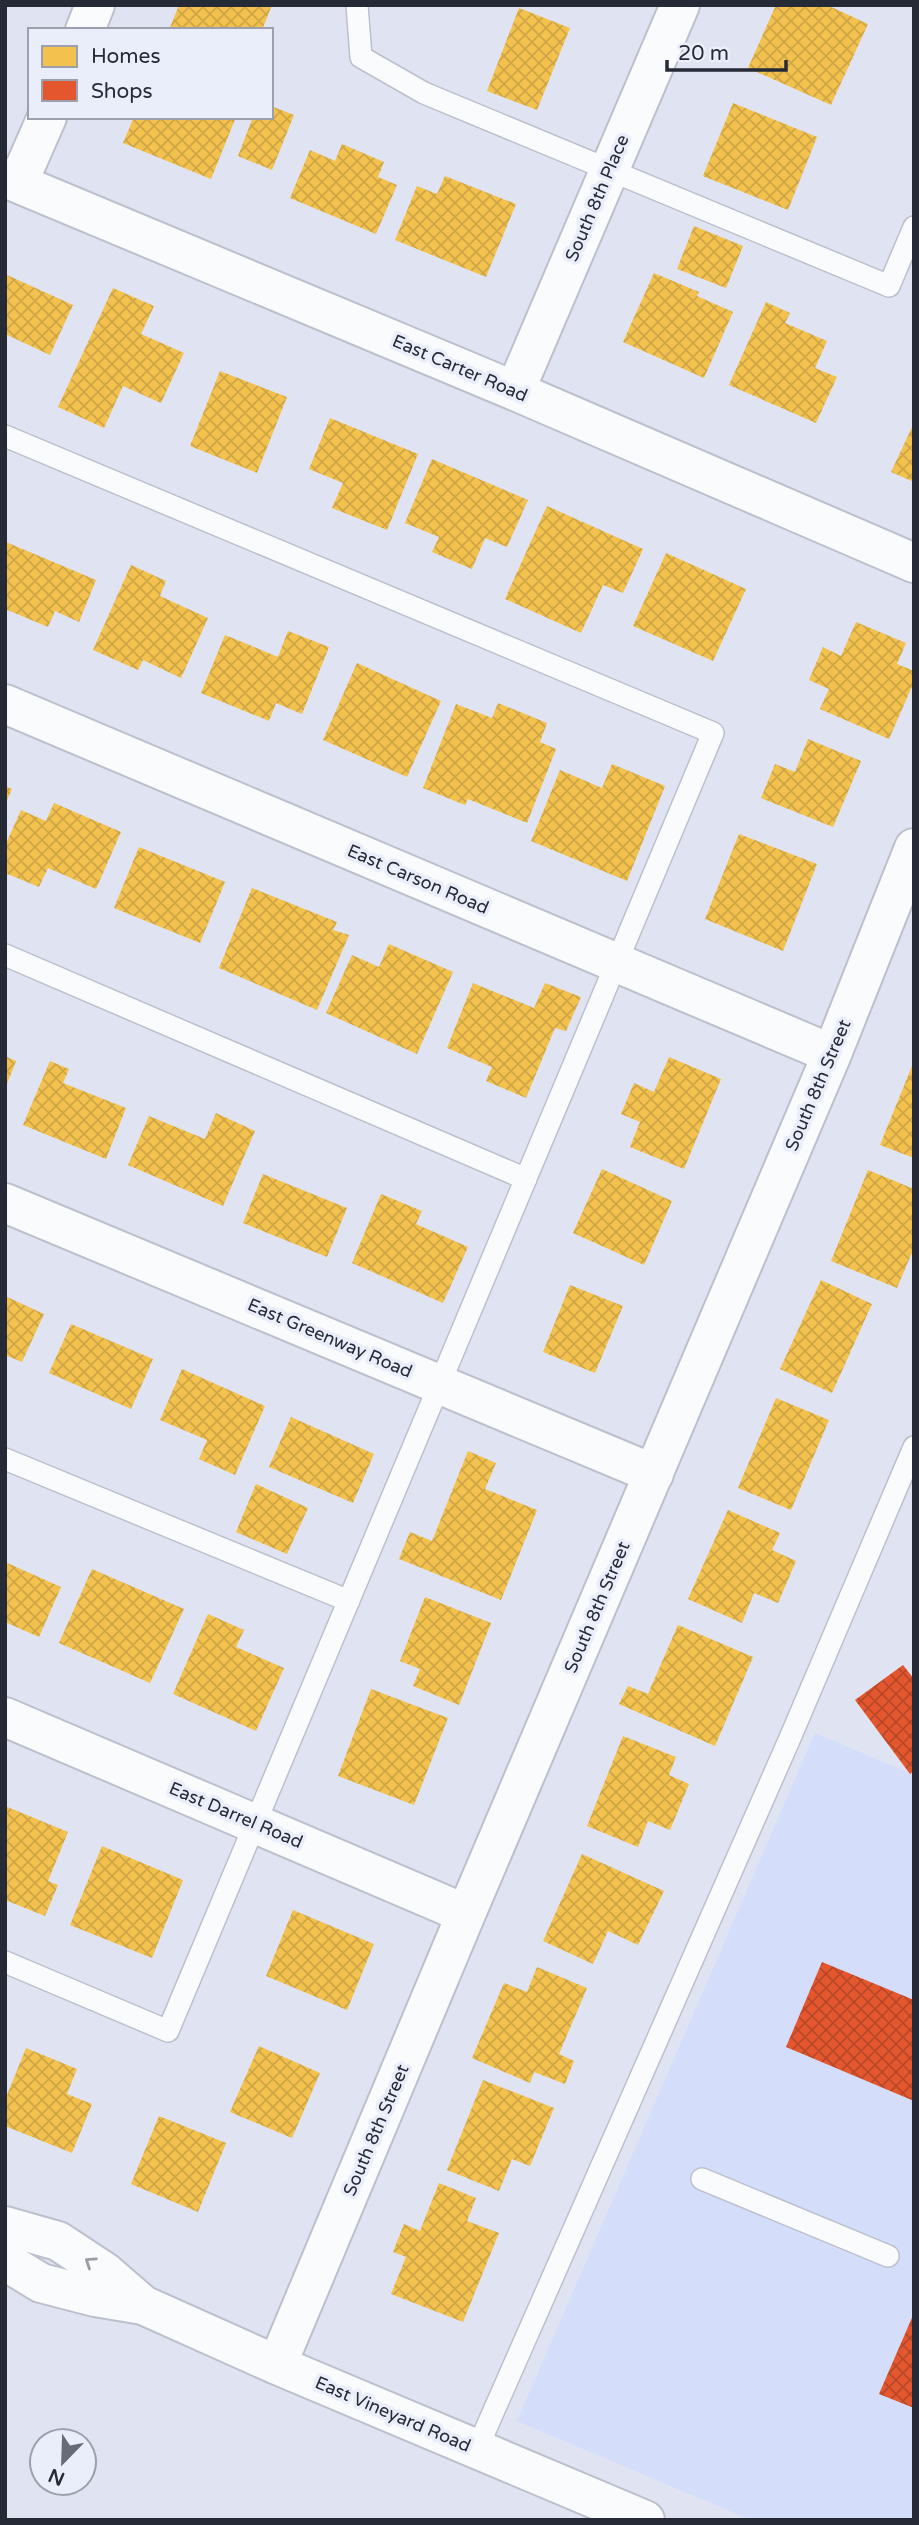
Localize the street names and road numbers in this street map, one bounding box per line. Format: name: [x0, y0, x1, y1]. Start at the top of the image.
street label: South 8th Place: [560, 131, 634, 265]
street label: East Carter Road: [389, 330, 531, 406]
street label: East Carson Road: [344, 839, 492, 919]
street label: South 8th Street: [780, 1016, 856, 1154]
street label: East Greenway Road: [244, 1293, 416, 1383]
street label: South 8th Street: [559, 1538, 635, 1676]
street label: East Darrel Road: [166, 1777, 306, 1853]
street label: South 8th Street: [338, 2061, 414, 2199]
street label: East Vineyard Road: [312, 2371, 474, 2457]

